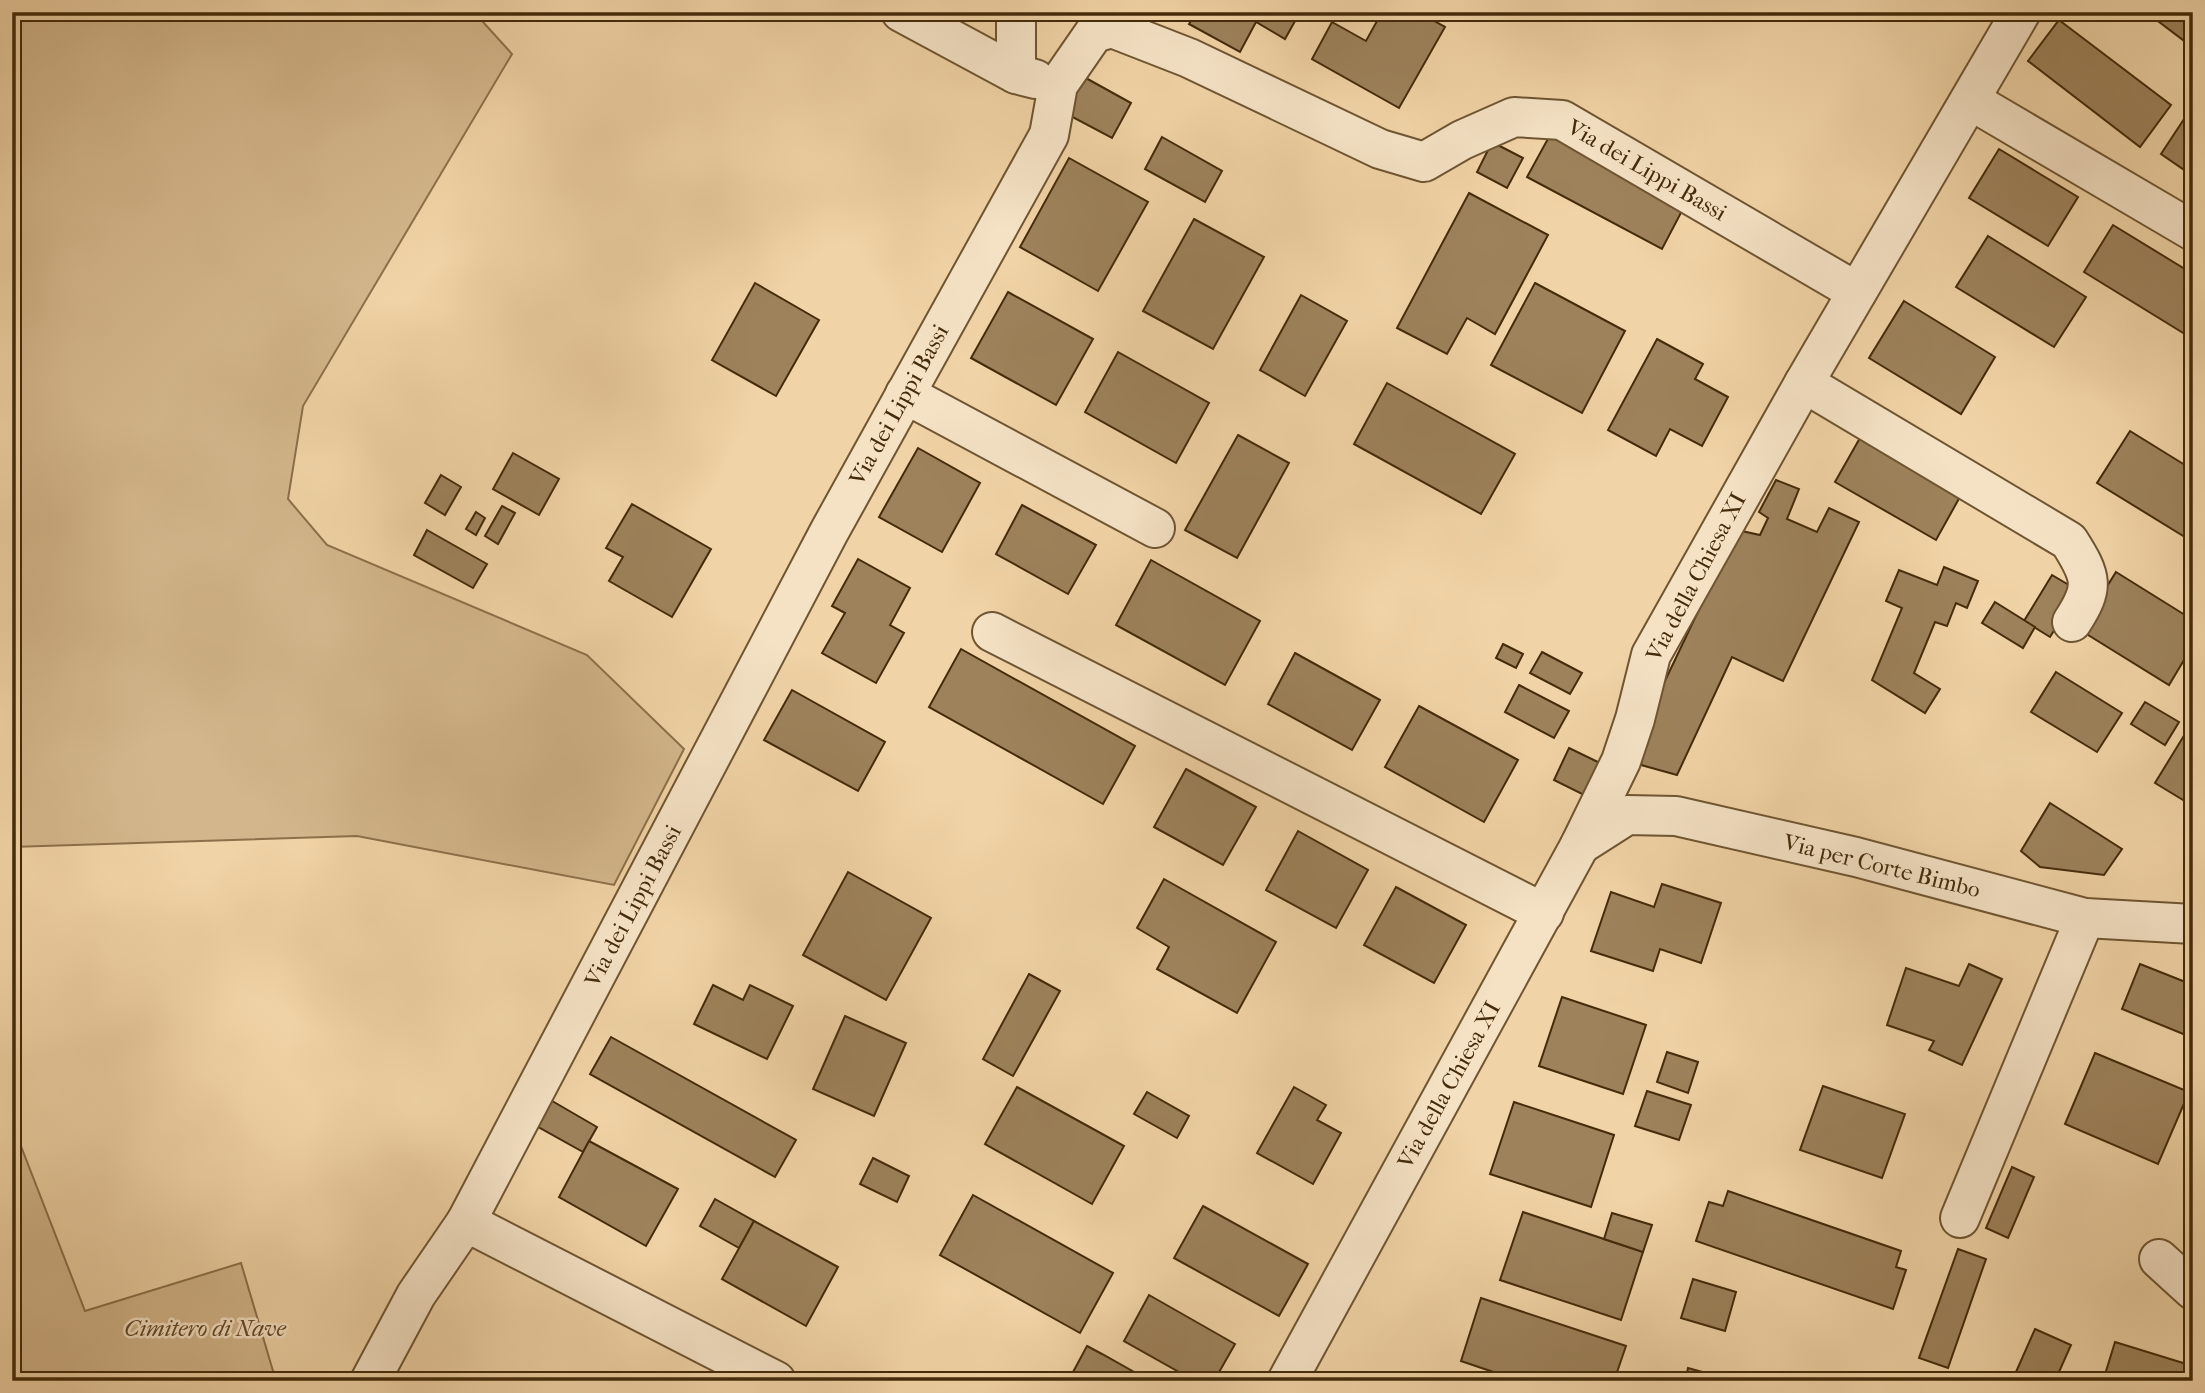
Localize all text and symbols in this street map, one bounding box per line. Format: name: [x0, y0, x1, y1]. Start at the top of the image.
street label: Via dei Lippi Bassi: [1562, 113, 1732, 227]
street label: Via dei Lippi Bassi: [843, 320, 954, 491]
street label: Via della Chiesa XI: [1640, 488, 1752, 667]
street label: Via dei Lippi Bassi: [578, 820, 687, 992]
street label: Via per Corte Bimbo: [1780, 828, 1983, 904]
street label: Via della Chiesa XI: [1391, 997, 1506, 1174]
park label: Cimitero di Nave: [124, 1315, 287, 1342]

